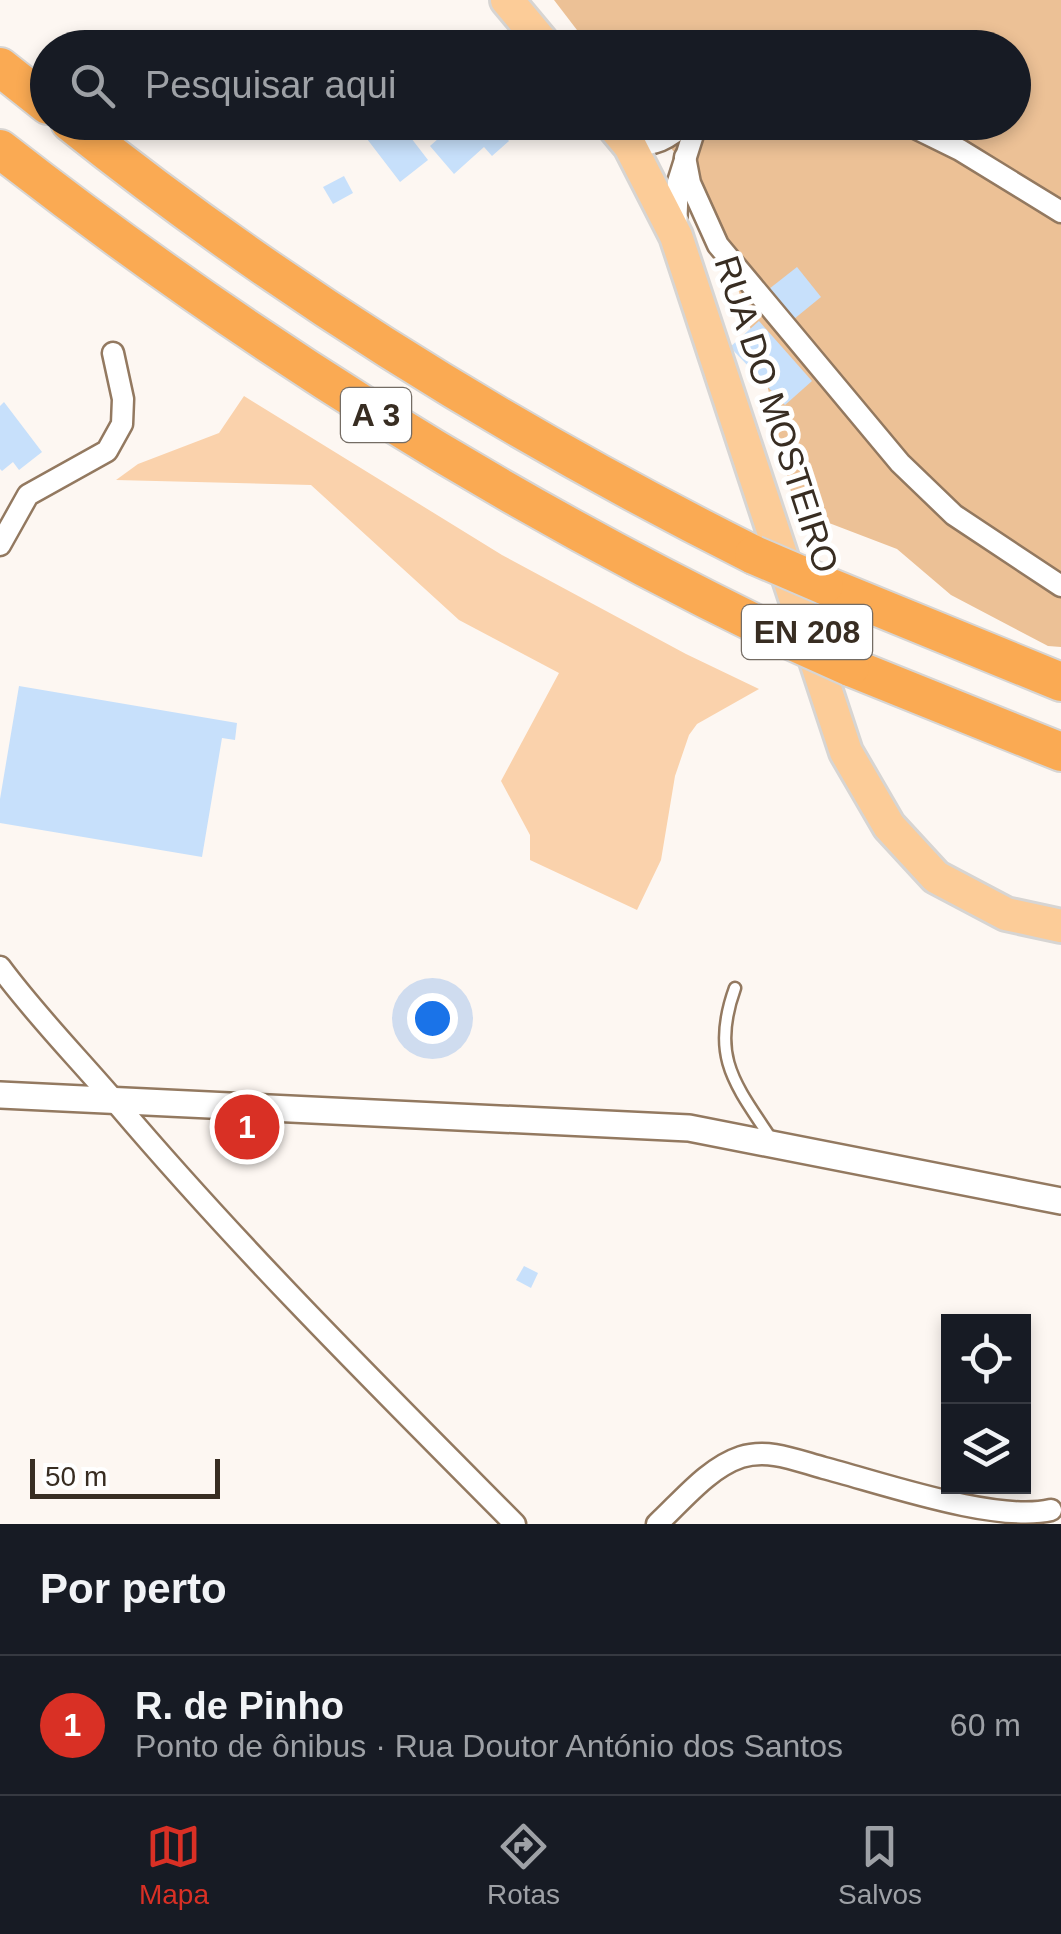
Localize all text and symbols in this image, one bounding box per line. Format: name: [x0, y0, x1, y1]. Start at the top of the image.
search box: [30, 30, 1031, 140]
icon: search: [65, 58, 120, 113]
text: Pesquisar aqui: [145, 64, 396, 106]
street label: RUA DO MOSTEIRO: [707, 251, 847, 577]
road number: A 3: [341, 388, 411, 442]
road number: EN 208: [742, 605, 872, 659]
your location: [407, 993, 458, 1044]
pin: 1: [214, 1090, 280, 1164]
map controls: [941, 1314, 1031, 1494]
button: locate: [941, 1314, 1031, 1404]
button: layers: [941, 1404, 1031, 1494]
scale bar: [30, 1454, 220, 1498]
text: 50 m: [45, 1461, 107, 1492]
text: Por perto: [40, 1565, 227, 1612]
text: R. de Pinho: [135, 1685, 344, 1727]
text: 1: [64, 1707, 81, 1743]
text: 60 m: [950, 1707, 1021, 1743]
text: Ponto de ônibus · Rua Doutor António dos Santos: [135, 1728, 843, 1764]
tab: Mapa: [139, 1819, 209, 1911]
tab: Rotas: [487, 1819, 560, 1911]
tab: Salvos: [838, 1819, 922, 1911]

